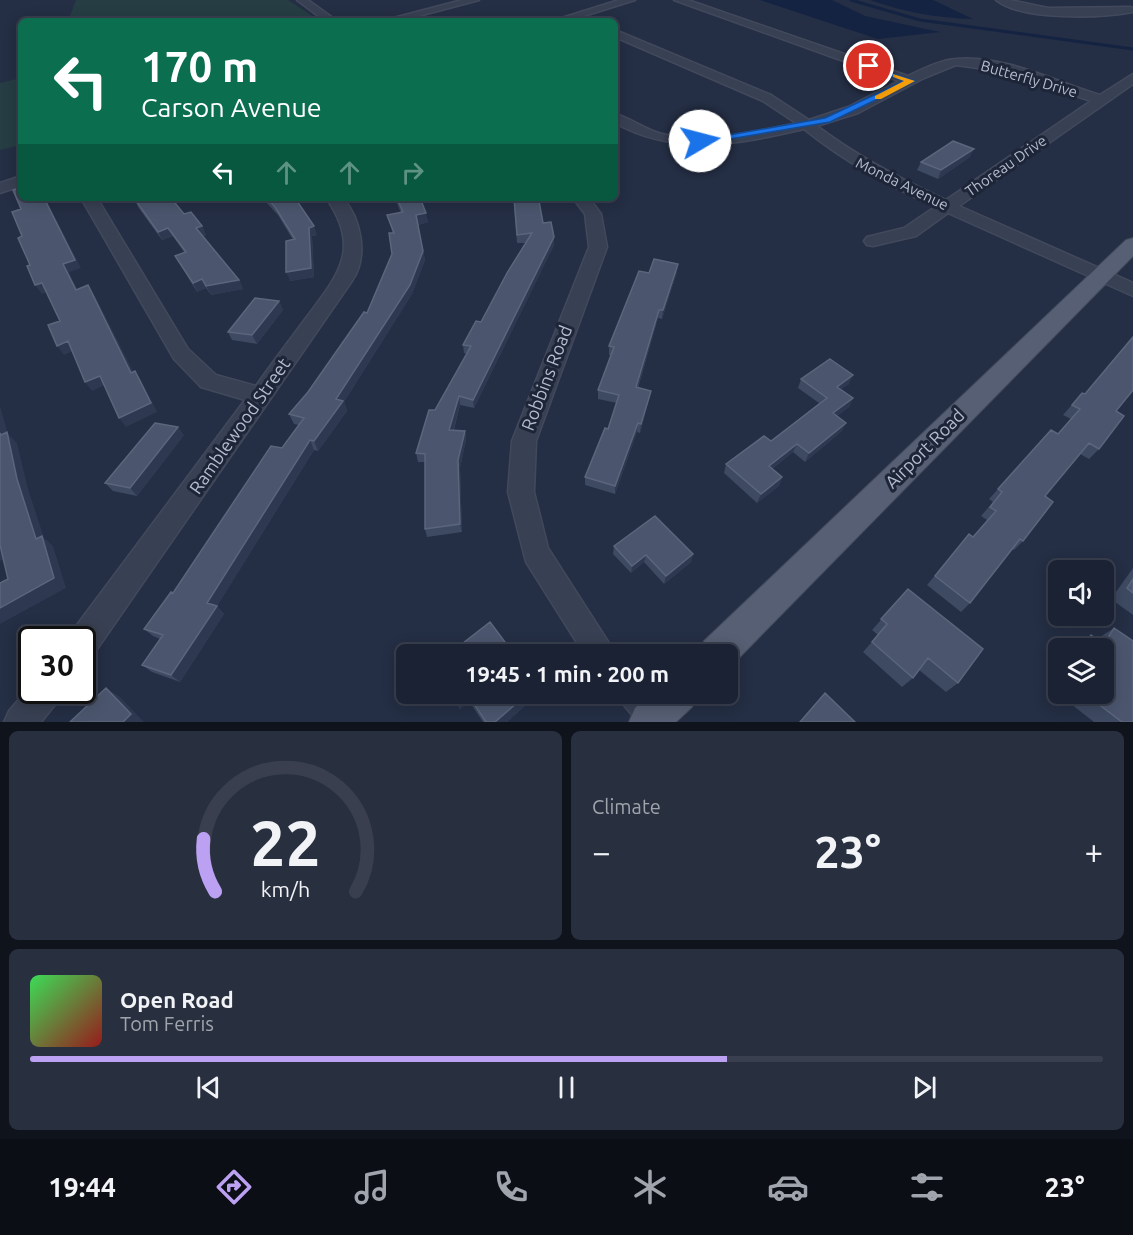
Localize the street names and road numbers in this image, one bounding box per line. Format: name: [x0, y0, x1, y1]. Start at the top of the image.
street label: Butterfly Drive: [979, 57, 1079, 100]
street label: Thoreau Drive: [962, 131, 1049, 200]
street label: Monda Avenue: [853, 154, 951, 213]
street label: Robbins Road: [517, 322, 575, 433]
street label: Ramblewood Street: [185, 354, 294, 497]
street label: Airport Road: [881, 405, 968, 492]

